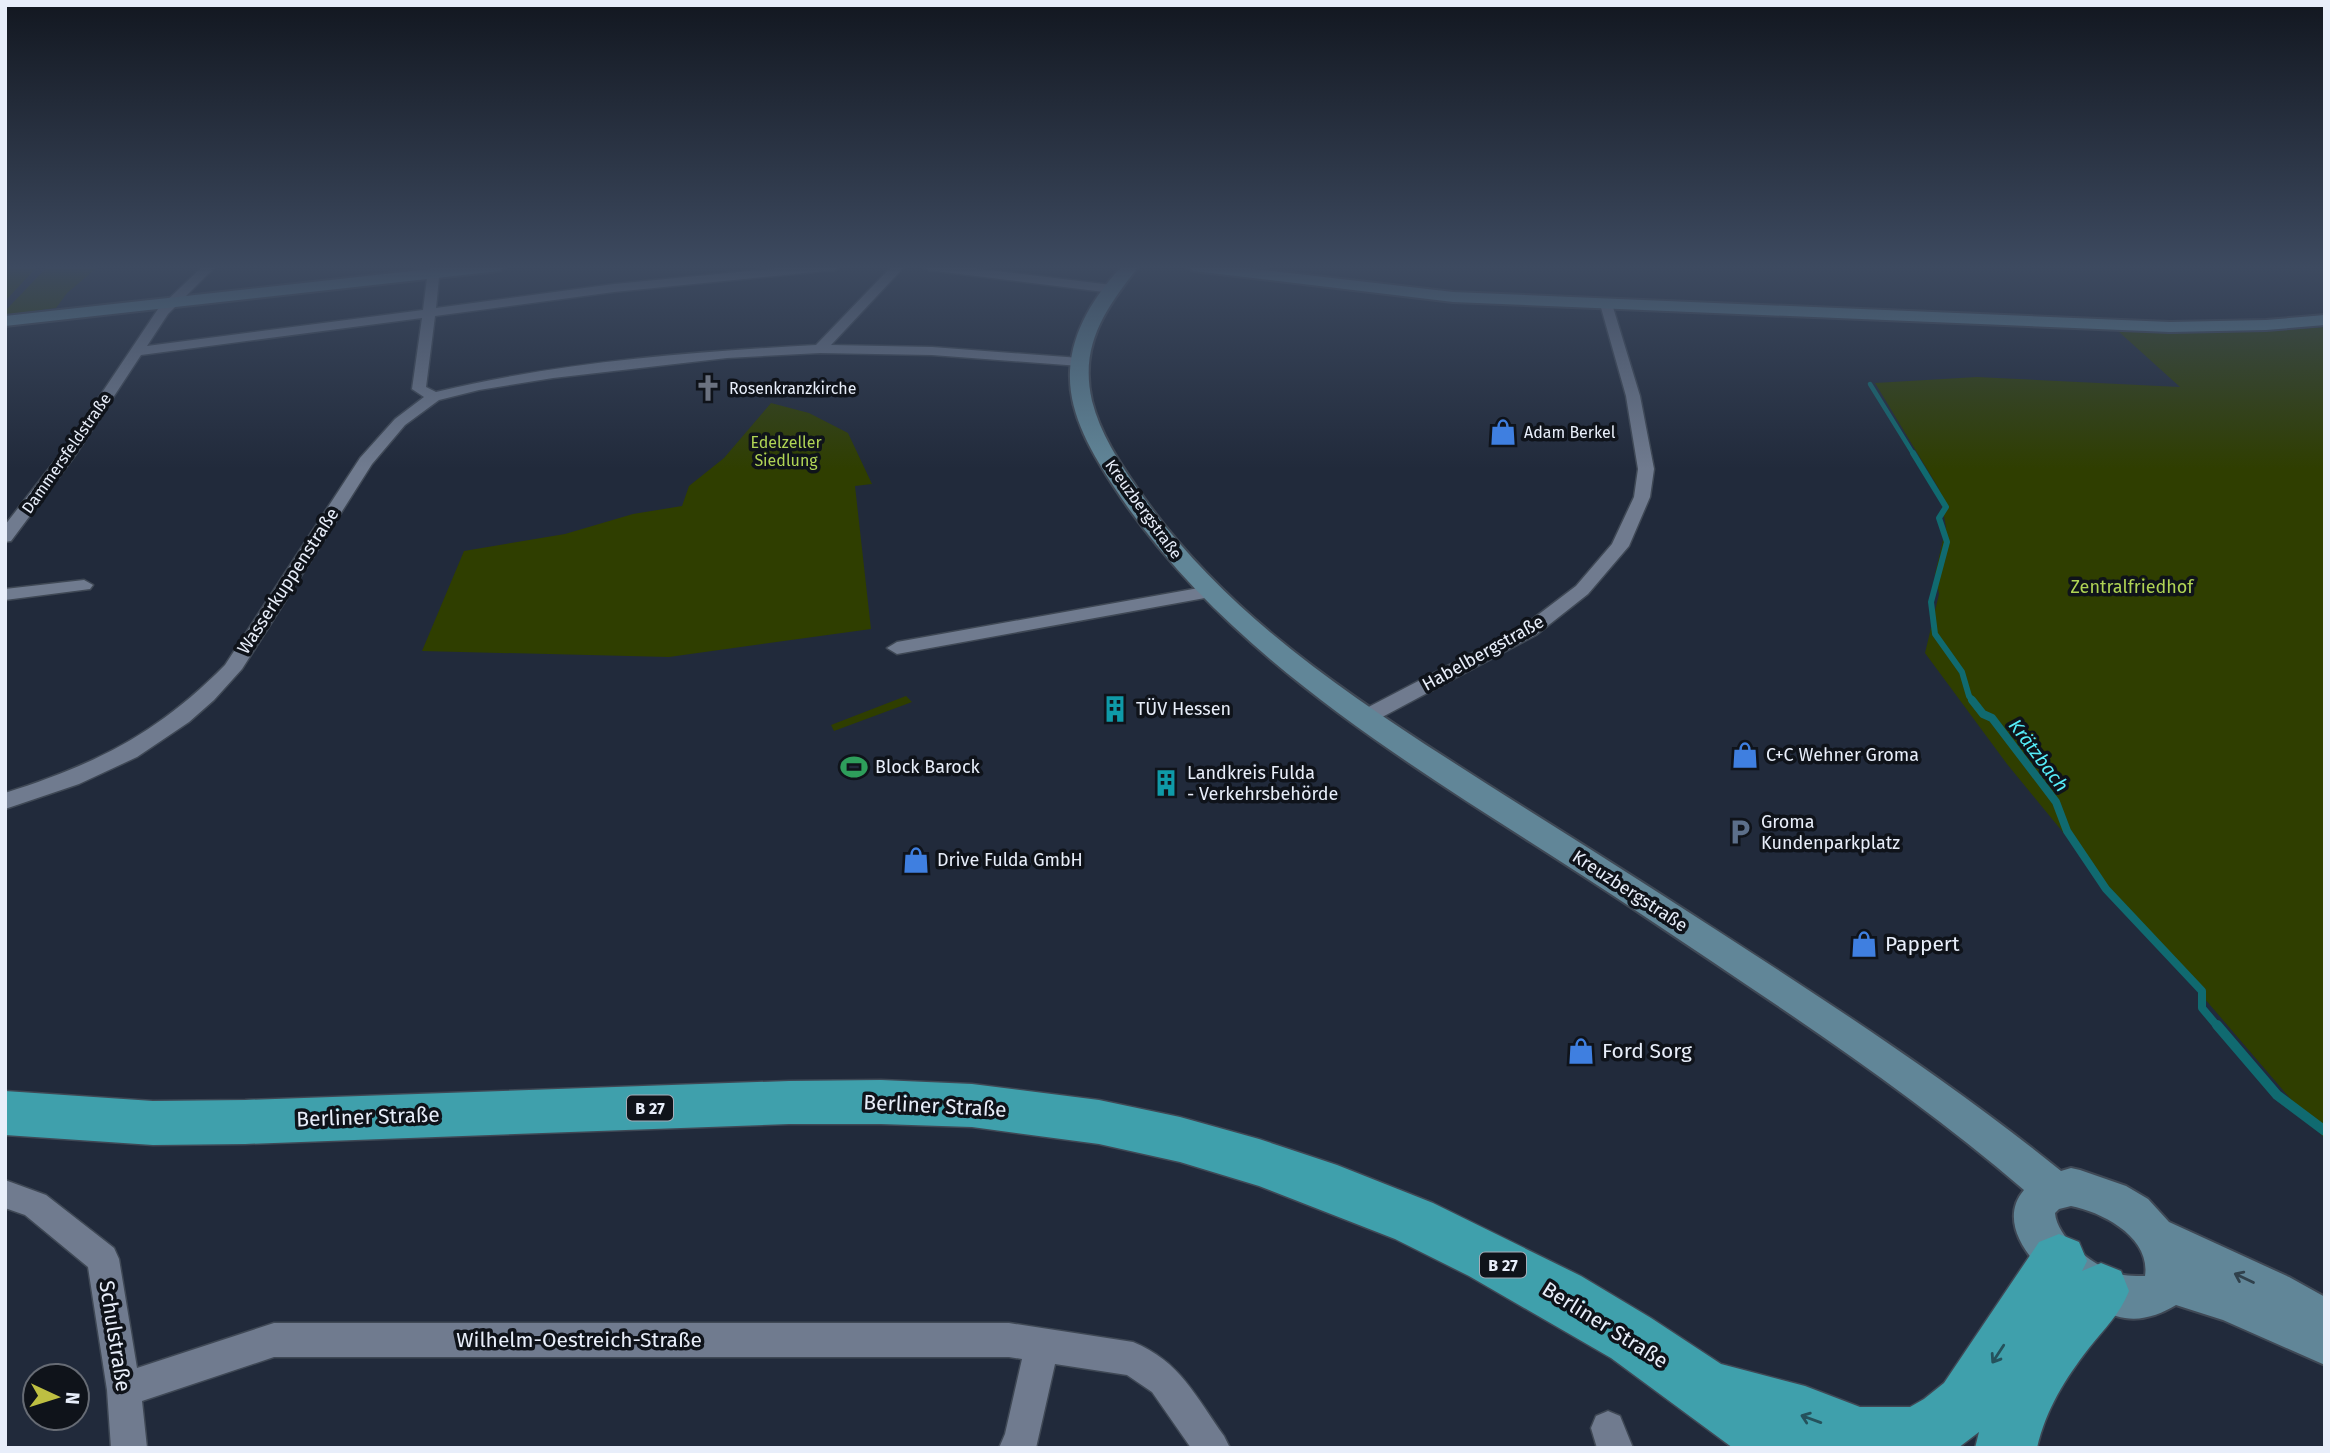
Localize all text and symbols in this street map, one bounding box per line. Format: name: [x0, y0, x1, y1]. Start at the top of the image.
church icon: Rosenkranzkirche: [693, 373, 723, 403]
place label: Rosenkranzkirche: [729, 379, 856, 398]
street label: Dammersfeldstraße: [18, 390, 115, 517]
shop icon: Adam Berkel: [1488, 417, 1518, 447]
place label: Adam Berkel: [1524, 423, 1616, 442]
park label: Edelzeller Siedlung: [750, 433, 822, 470]
street label: Kreuzbergstraße: [1101, 456, 1186, 563]
street label: Wasserkuppenstraße: [232, 504, 344, 658]
park label: Zentralfriedhof: [2071, 576, 2195, 598]
street label: Habelbergstraße: [1418, 610, 1548, 696]
building icon: TÜV Hessen: [1100, 694, 1130, 724]
place label: TÜV Hessen: [1136, 698, 1231, 720]
water label: Krätzbach: [2004, 714, 2073, 796]
shop icon: C+C Wehner Groma: [1730, 740, 1760, 770]
place label: C+C Wehner Groma: [1766, 744, 1919, 766]
sports icon: Block Barock: [839, 752, 869, 782]
place label: Block Barock: [875, 756, 980, 778]
place label: Landkreis Fulda - Verkehrsbehörde: [1187, 762, 1338, 805]
building icon: Landkreis Fulda - Verkehrsbehörde: [1151, 768, 1181, 798]
place label: Groma Kundenparkplatz: [1761, 811, 1900, 854]
parking icon: Groma Kundenparkplatz: [1725, 817, 1755, 847]
shop icon: Drive Fulda GmbH: [901, 845, 931, 875]
street label: Kreuzbergstraße: [1568, 846, 1692, 936]
place label: Drive Fulda GmbH: [937, 849, 1083, 871]
shop icon: Pappert: [1849, 929, 1879, 959]
place label: Pappert: [1885, 931, 1960, 957]
shop icon: Ford Sorg: [1566, 1036, 1596, 1066]
place label: Ford Sorg: [1602, 1038, 1692, 1064]
street label: Berliner Straße: [863, 1089, 1007, 1123]
road number: B 27: [627, 1096, 673, 1120]
street label: Berliner Straße: [296, 1102, 440, 1132]
road number: B 27: [1480, 1252, 1526, 1278]
one-way arrow: [2233, 1270, 2254, 1283]
street label: Berliner Straße: [1537, 1276, 1673, 1374]
street label: Schulstraße: [93, 1279, 137, 1393]
street label: Wilhelm-Oestreich-Straße: [456, 1327, 702, 1353]
one-way arrow: [1990, 1344, 2005, 1363]
north arrow: [21, 1362, 91, 1432]
text: N: [61, 1391, 84, 1405]
one-way arrow: [1801, 1412, 1823, 1424]

